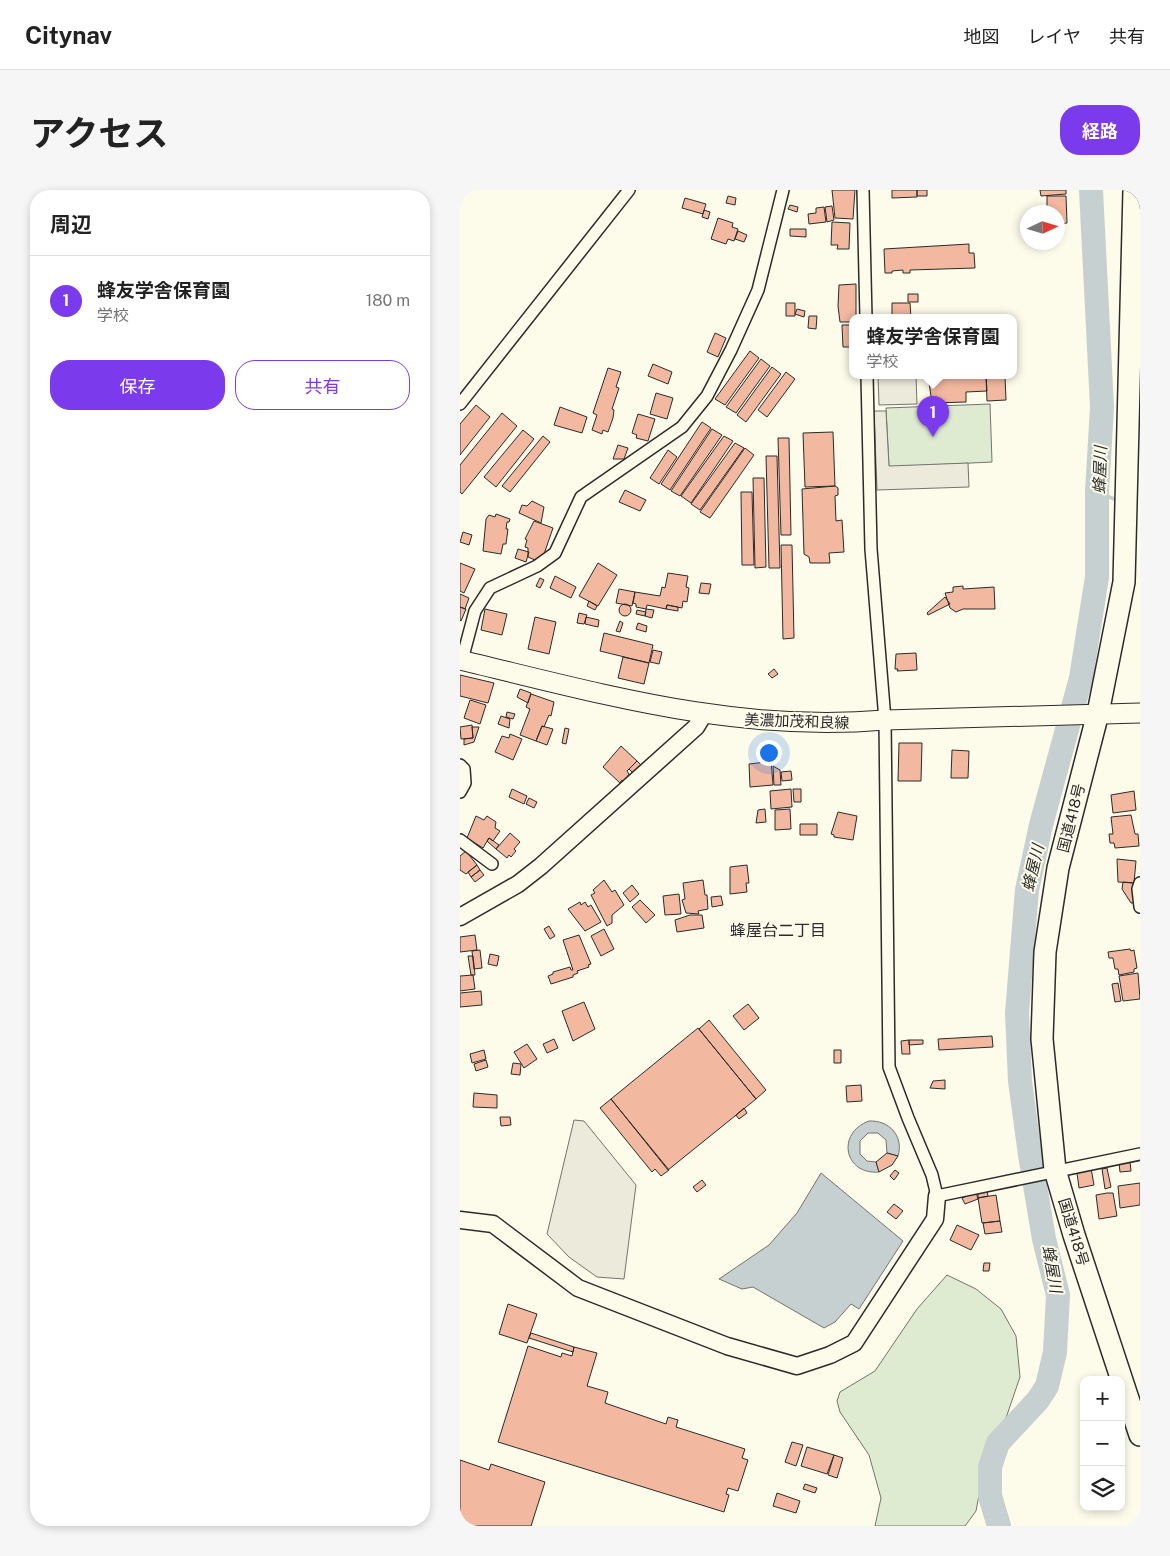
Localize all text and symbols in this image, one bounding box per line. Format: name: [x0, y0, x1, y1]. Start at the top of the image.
text: Citynav: [25, 21, 112, 49]
text: 地図: [964, 26, 1000, 47]
text: レイヤ: [1028, 26, 1081, 47]
text: 共有: [1109, 26, 1145, 47]
button: 経路: [1060, 105, 1140, 155]
text: アクセス: [30, 113, 168, 154]
north arrow: [1020, 205, 1065, 250]
text: 周辺: [50, 212, 92, 237]
text: 蜂友学舎保育園: [97, 279, 230, 301]
text: 1: [63, 291, 69, 310]
text: 180 m: [366, 291, 410, 310]
text: 学校: [97, 306, 129, 325]
popup: [849, 314, 1017, 379]
text: 蜂友学舎保育園: [866, 325, 1000, 347]
text: 学校: [866, 352, 899, 371]
button: 保存: [50, 360, 225, 410]
button: 共有: [235, 360, 410, 410]
pin: 1: [917, 396, 949, 437]
water label: 蜂屋川: [1090, 444, 1110, 494]
street label: 美濃加茂和良線: [744, 711, 850, 731]
your location: [756, 740, 782, 766]
street label: 国道418号: [1054, 782, 1088, 854]
water label: 蜂屋川: [1018, 841, 1048, 894]
district label: 蜂屋台二丁目: [730, 921, 826, 940]
street label: 国道418号: [1056, 1196, 1092, 1268]
water label: 蜂屋川: [1038, 1244, 1066, 1296]
map controls: [1080, 1376, 1125, 1511]
button: +: [1080, 1376, 1125, 1421]
button: −: [1080, 1421, 1125, 1466]
button: layers: [1080, 1466, 1125, 1511]

